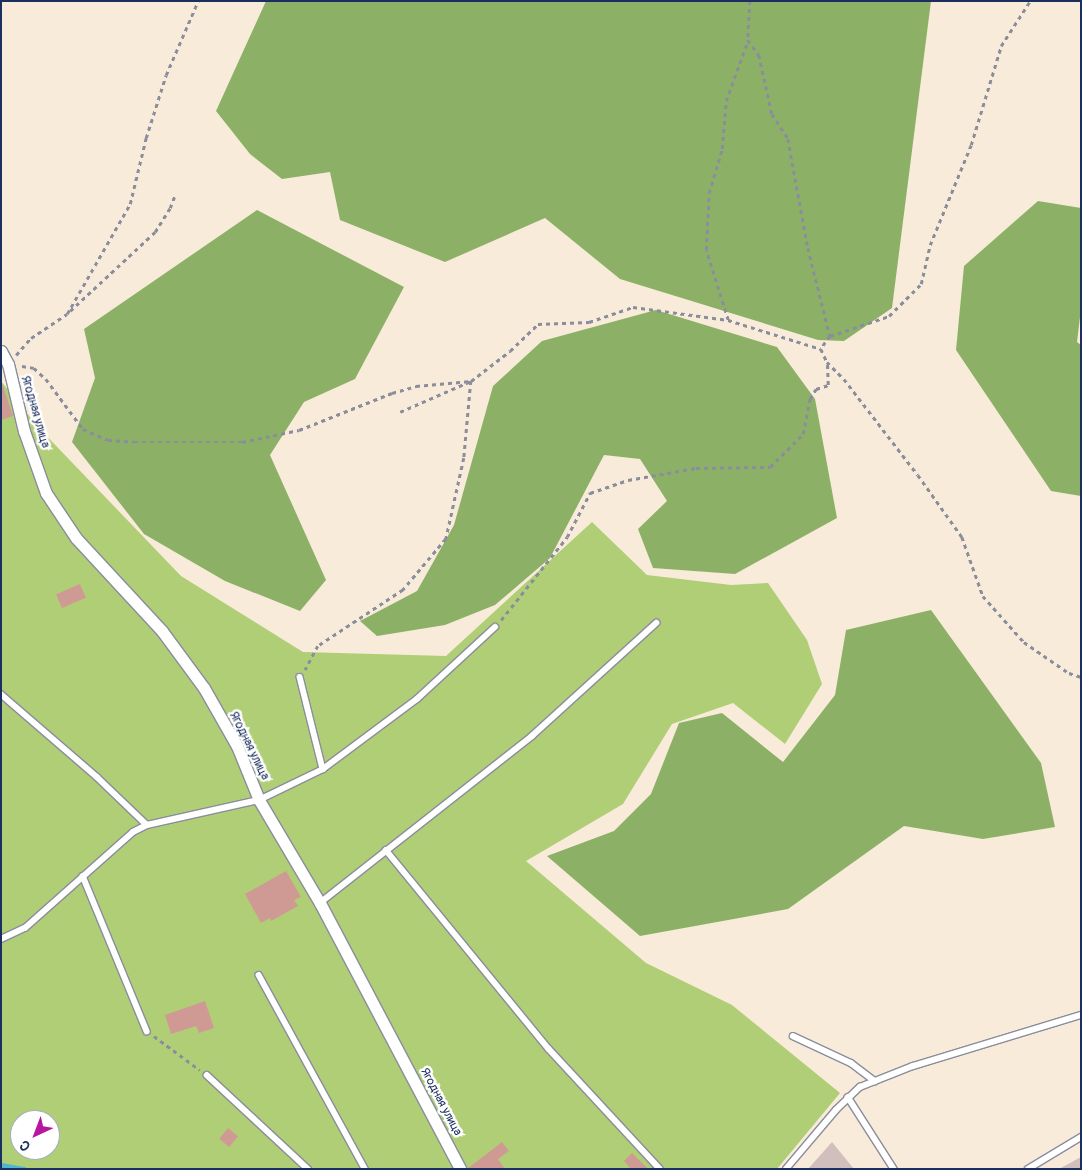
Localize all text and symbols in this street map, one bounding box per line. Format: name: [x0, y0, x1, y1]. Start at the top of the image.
street label: Ягодная улица: [18, 374, 52, 450]
street label: Ягодная улица: [226, 709, 272, 783]
street label: Ягодная улица: [417, 1066, 465, 1138]
north arrow: [10, 1110, 60, 1160]
text: С: [16, 1136, 34, 1155]

